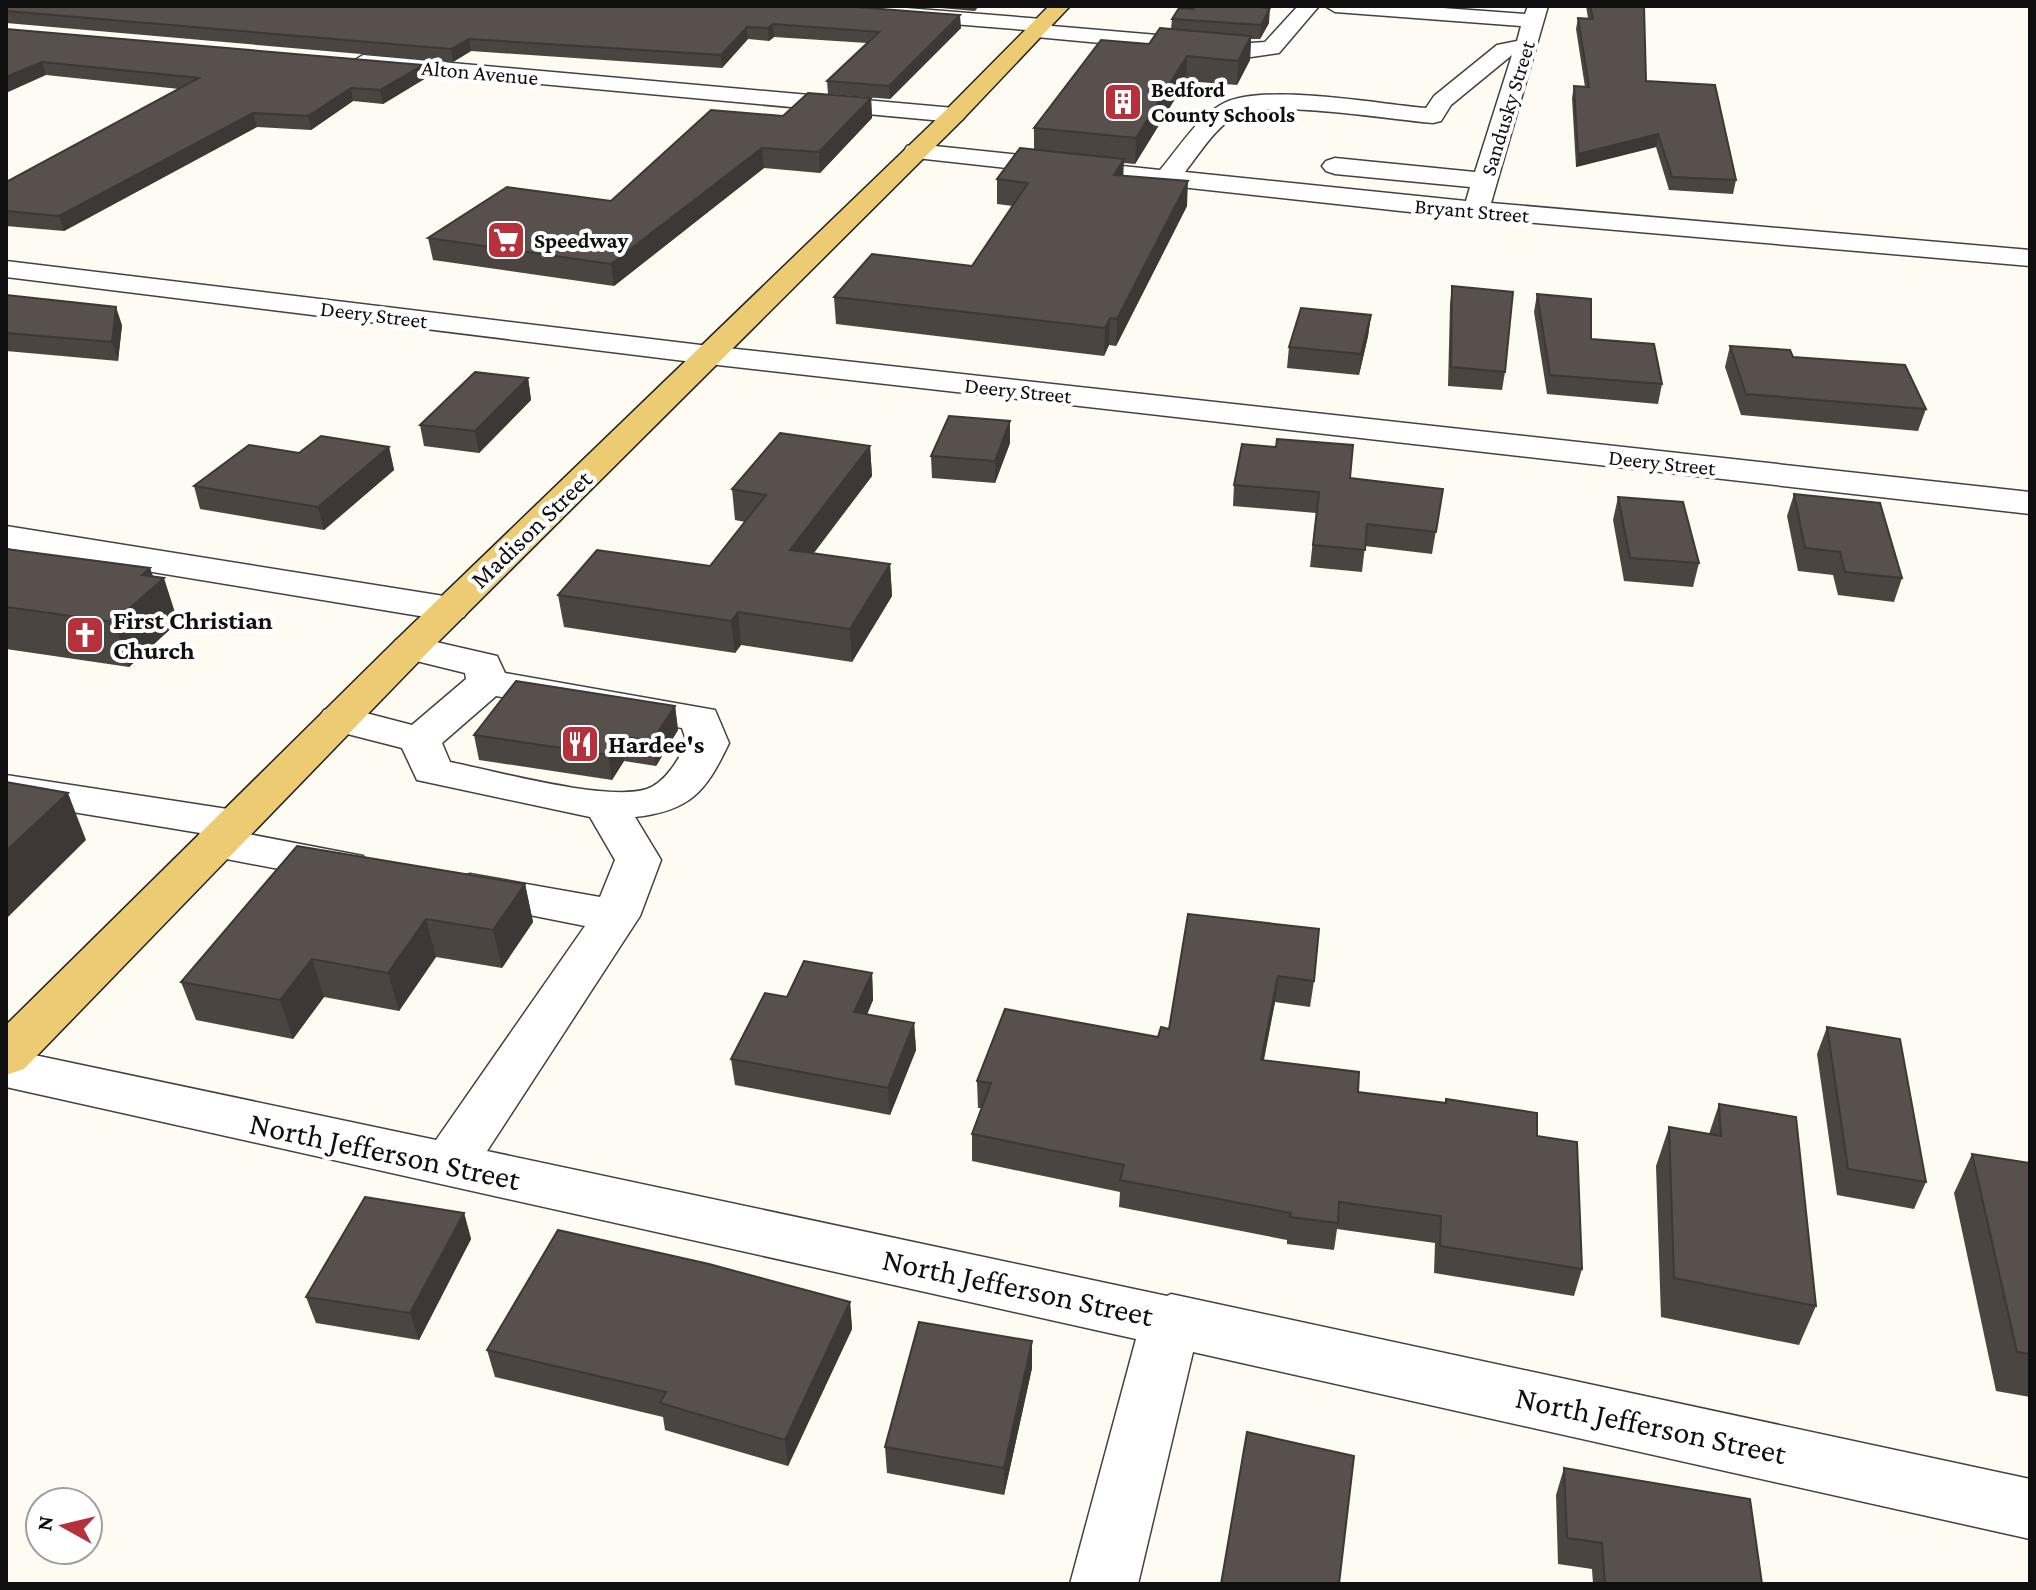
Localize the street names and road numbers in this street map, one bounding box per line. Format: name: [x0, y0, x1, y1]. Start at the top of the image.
street label: Sandusky Street: [1475, 37, 1540, 179]
street label: Alton Avenue: [421, 55, 539, 90]
street label: Bryant Street: [1414, 193, 1531, 228]
street label: Deery Street: [319, 296, 430, 334]
street label: Deery Street: [963, 372, 1073, 409]
street label: Deery Street: [1607, 444, 1717, 481]
street label: Madison Street: [465, 464, 598, 594]
street label: North Jefferson Street: [246, 1105, 524, 1197]
street label: North Jefferson Street: [879, 1241, 1157, 1333]
street label: North Jefferson Street: [1512, 1379, 1790, 1471]

